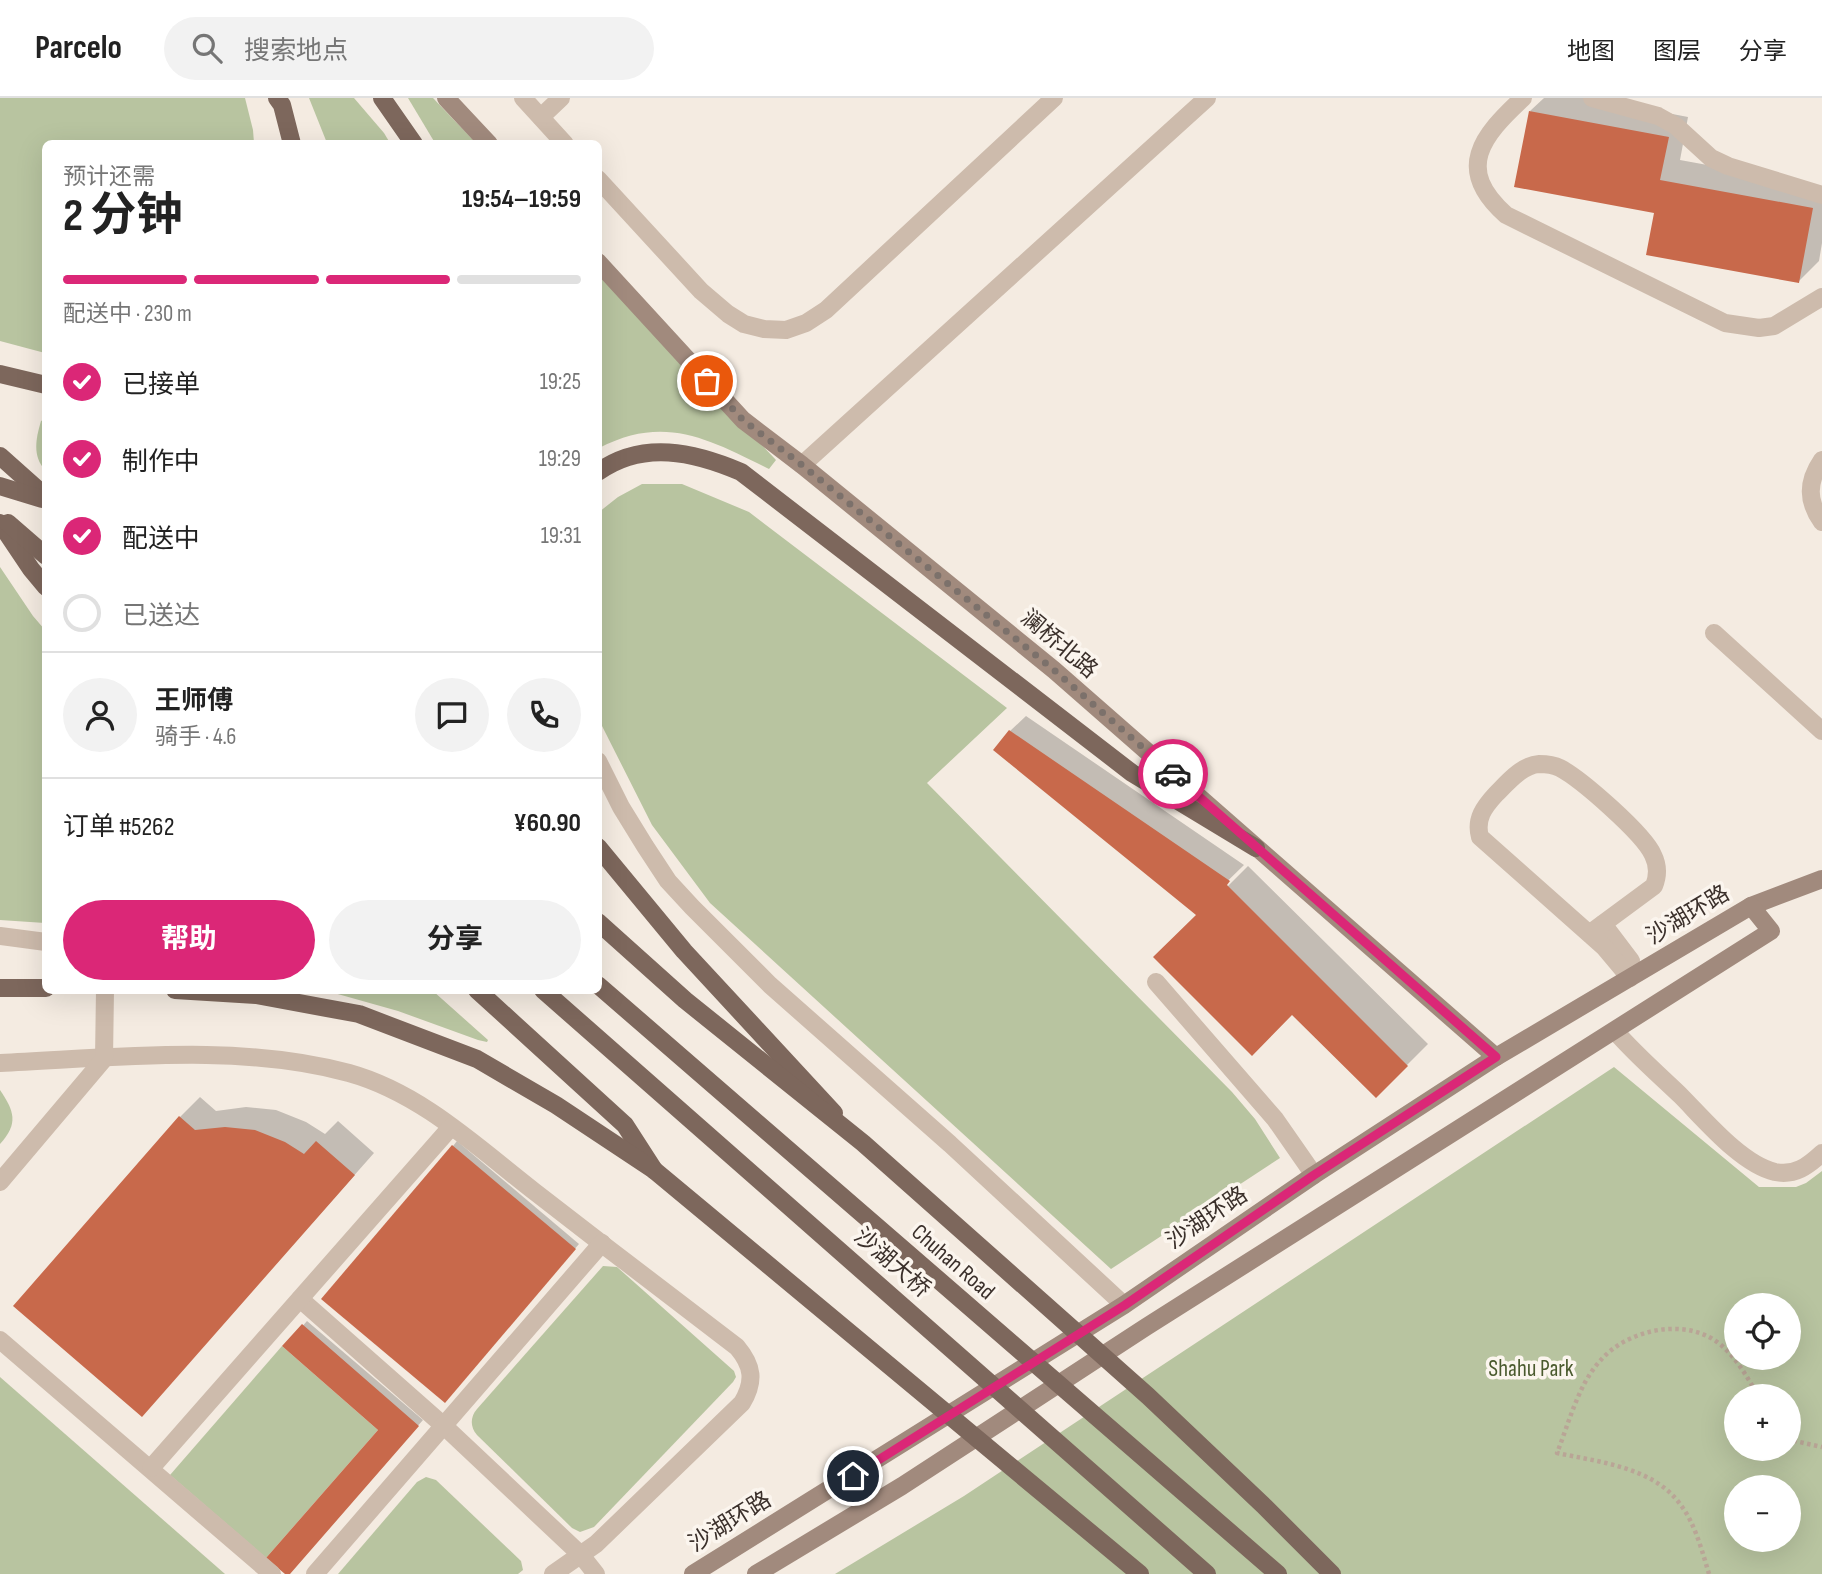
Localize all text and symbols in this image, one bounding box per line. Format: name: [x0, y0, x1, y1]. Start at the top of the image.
search box: [164, 17, 654, 80]
text: Parcelo: [35, 28, 122, 68]
icon: search: [188, 29, 226, 67]
text: 搜索地点: [244, 36, 348, 67]
text: 地图: [1567, 37, 1615, 66]
text: 图层: [1653, 37, 1701, 66]
text: 分享: [1739, 37, 1787, 66]
text: 预计还需: [63, 163, 155, 191]
text: 19:54–19:59: [462, 184, 581, 215]
text: 2 分钟: [63, 189, 182, 244]
text: 配送中 · 230 m: [63, 300, 192, 328]
pin: [677, 351, 737, 411]
icon: bag: [688, 362, 726, 400]
icon: check: [63, 363, 101, 401]
text: 19:25: [540, 368, 581, 396]
text: 已接单: [122, 370, 200, 401]
icon: check: [63, 440, 101, 478]
text: 19:29: [539, 445, 581, 473]
text: 制作中: [122, 447, 200, 478]
icon: check: [63, 517, 101, 555]
text: 19:31: [541, 522, 581, 550]
text: 配送中: [122, 524, 200, 555]
text: 已送达: [122, 601, 200, 632]
street label: 澜桥北路: [1015, 604, 1103, 684]
button: person: [63, 678, 137, 752]
button: chat: [415, 678, 489, 752]
button: phone: [507, 678, 581, 752]
text: 王师傅: [155, 686, 233, 717]
text: 骑手 · 4.6: [155, 723, 236, 751]
courier: [1138, 739, 1208, 809]
icon: car: [1154, 755, 1192, 793]
text: ¥60.90: [513, 808, 581, 839]
text: 订单 #5262: [63, 812, 174, 843]
street label: 沙湖环路: [1641, 879, 1735, 951]
button: 帮助: [63, 900, 315, 980]
button: 分享: [329, 900, 581, 980]
street label: 沙湖环路: [1161, 1181, 1253, 1255]
street label: Chuhan Road: [906, 1218, 1000, 1306]
street label: 沙湖大桥: [848, 1222, 936, 1304]
map controls: [1724, 1293, 1801, 1552]
button: locate: [1724, 1293, 1801, 1370]
park label: Shahu Park: [1488, 1355, 1574, 1383]
button: +: [1724, 1384, 1801, 1461]
pin: [823, 1446, 883, 1506]
icon: home: [834, 1457, 872, 1495]
button: −: [1724, 1475, 1801, 1552]
street label: 沙湖环路: [684, 1486, 776, 1558]

